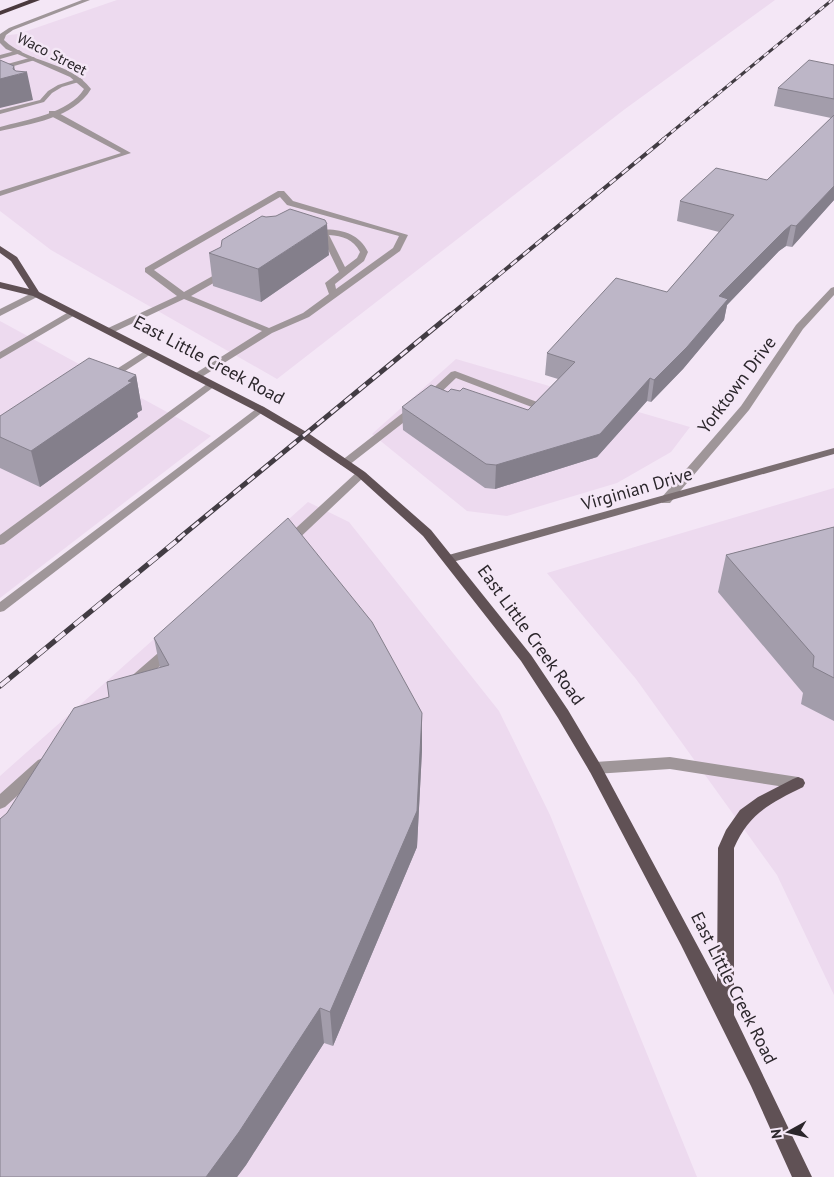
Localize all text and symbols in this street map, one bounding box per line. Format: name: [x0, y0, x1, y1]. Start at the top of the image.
street label: Waco Street: [14, 28, 90, 79]
street label: East Little Creek Road: [130, 310, 289, 409]
street label: Yorktown Drive: [692, 331, 781, 438]
street label: Virginian Drive: [578, 462, 695, 516]
street label: East Little Creek Road: [473, 560, 590, 709]
street label: East Little Creek Road: [686, 908, 783, 1068]
north arrow: [764, 1107, 814, 1157]
text: N: [767, 1128, 786, 1140]

